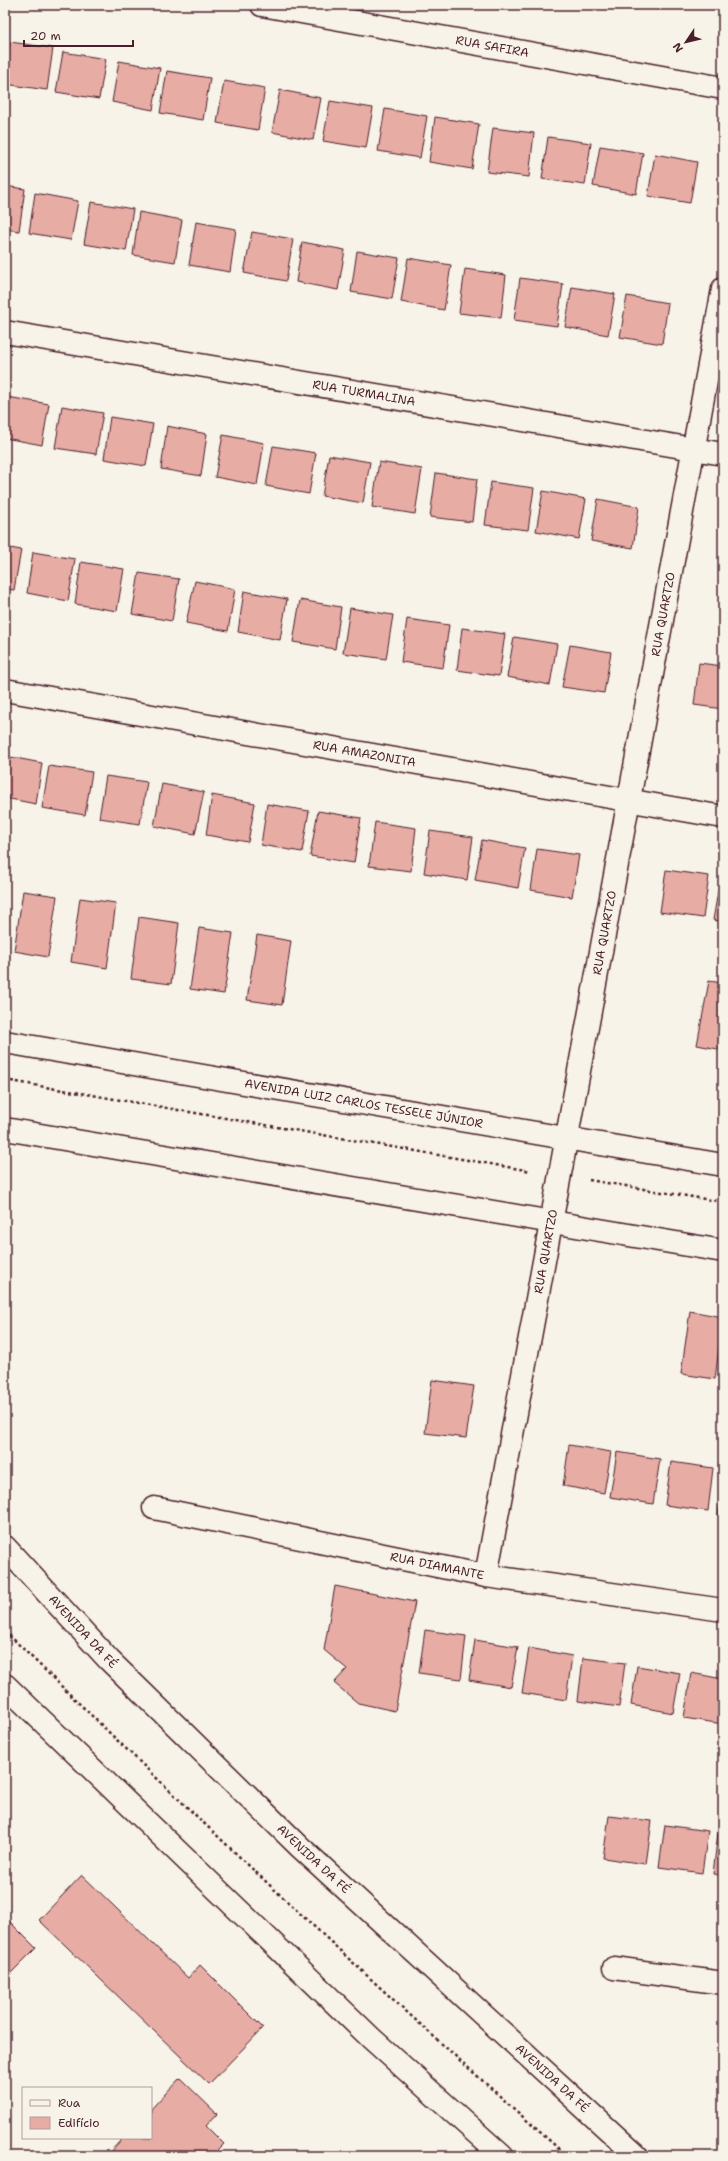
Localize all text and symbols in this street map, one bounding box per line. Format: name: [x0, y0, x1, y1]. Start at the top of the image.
scale bar: [24, 22, 133, 48]
north arrow: [666, 22, 706, 62]
text: 20 m: [30, 28, 61, 44]
street label: RUA SAFIRA: [454, 32, 531, 61]
text: N: [669, 39, 687, 55]
street label: RUA TURMALINA: [311, 376, 417, 410]
street label: RUA QUARTZO: [648, 571, 679, 658]
street label: RUA AMAZONITA: [312, 737, 417, 771]
street label: RUA QUARTZO: [589, 889, 620, 976]
street label: AVENIDA LUIZ CARLOS TESSELE JÚNIOR: [243, 1075, 484, 1132]
street label: RUA QUARTZO: [530, 1208, 561, 1295]
street label: RUA DIAMANTE: [389, 1549, 486, 1583]
street label: AVENIDA DA FÉ: [45, 1591, 121, 1672]
street label: AVENIDA DA FÉ: [274, 1821, 354, 1897]
street label: AVENIDA DA FÉ: [512, 2040, 592, 2116]
legend: [22, 2087, 152, 2139]
text: Rua: [58, 2095, 81, 2111]
text: Edifício: [58, 2115, 99, 2131]

